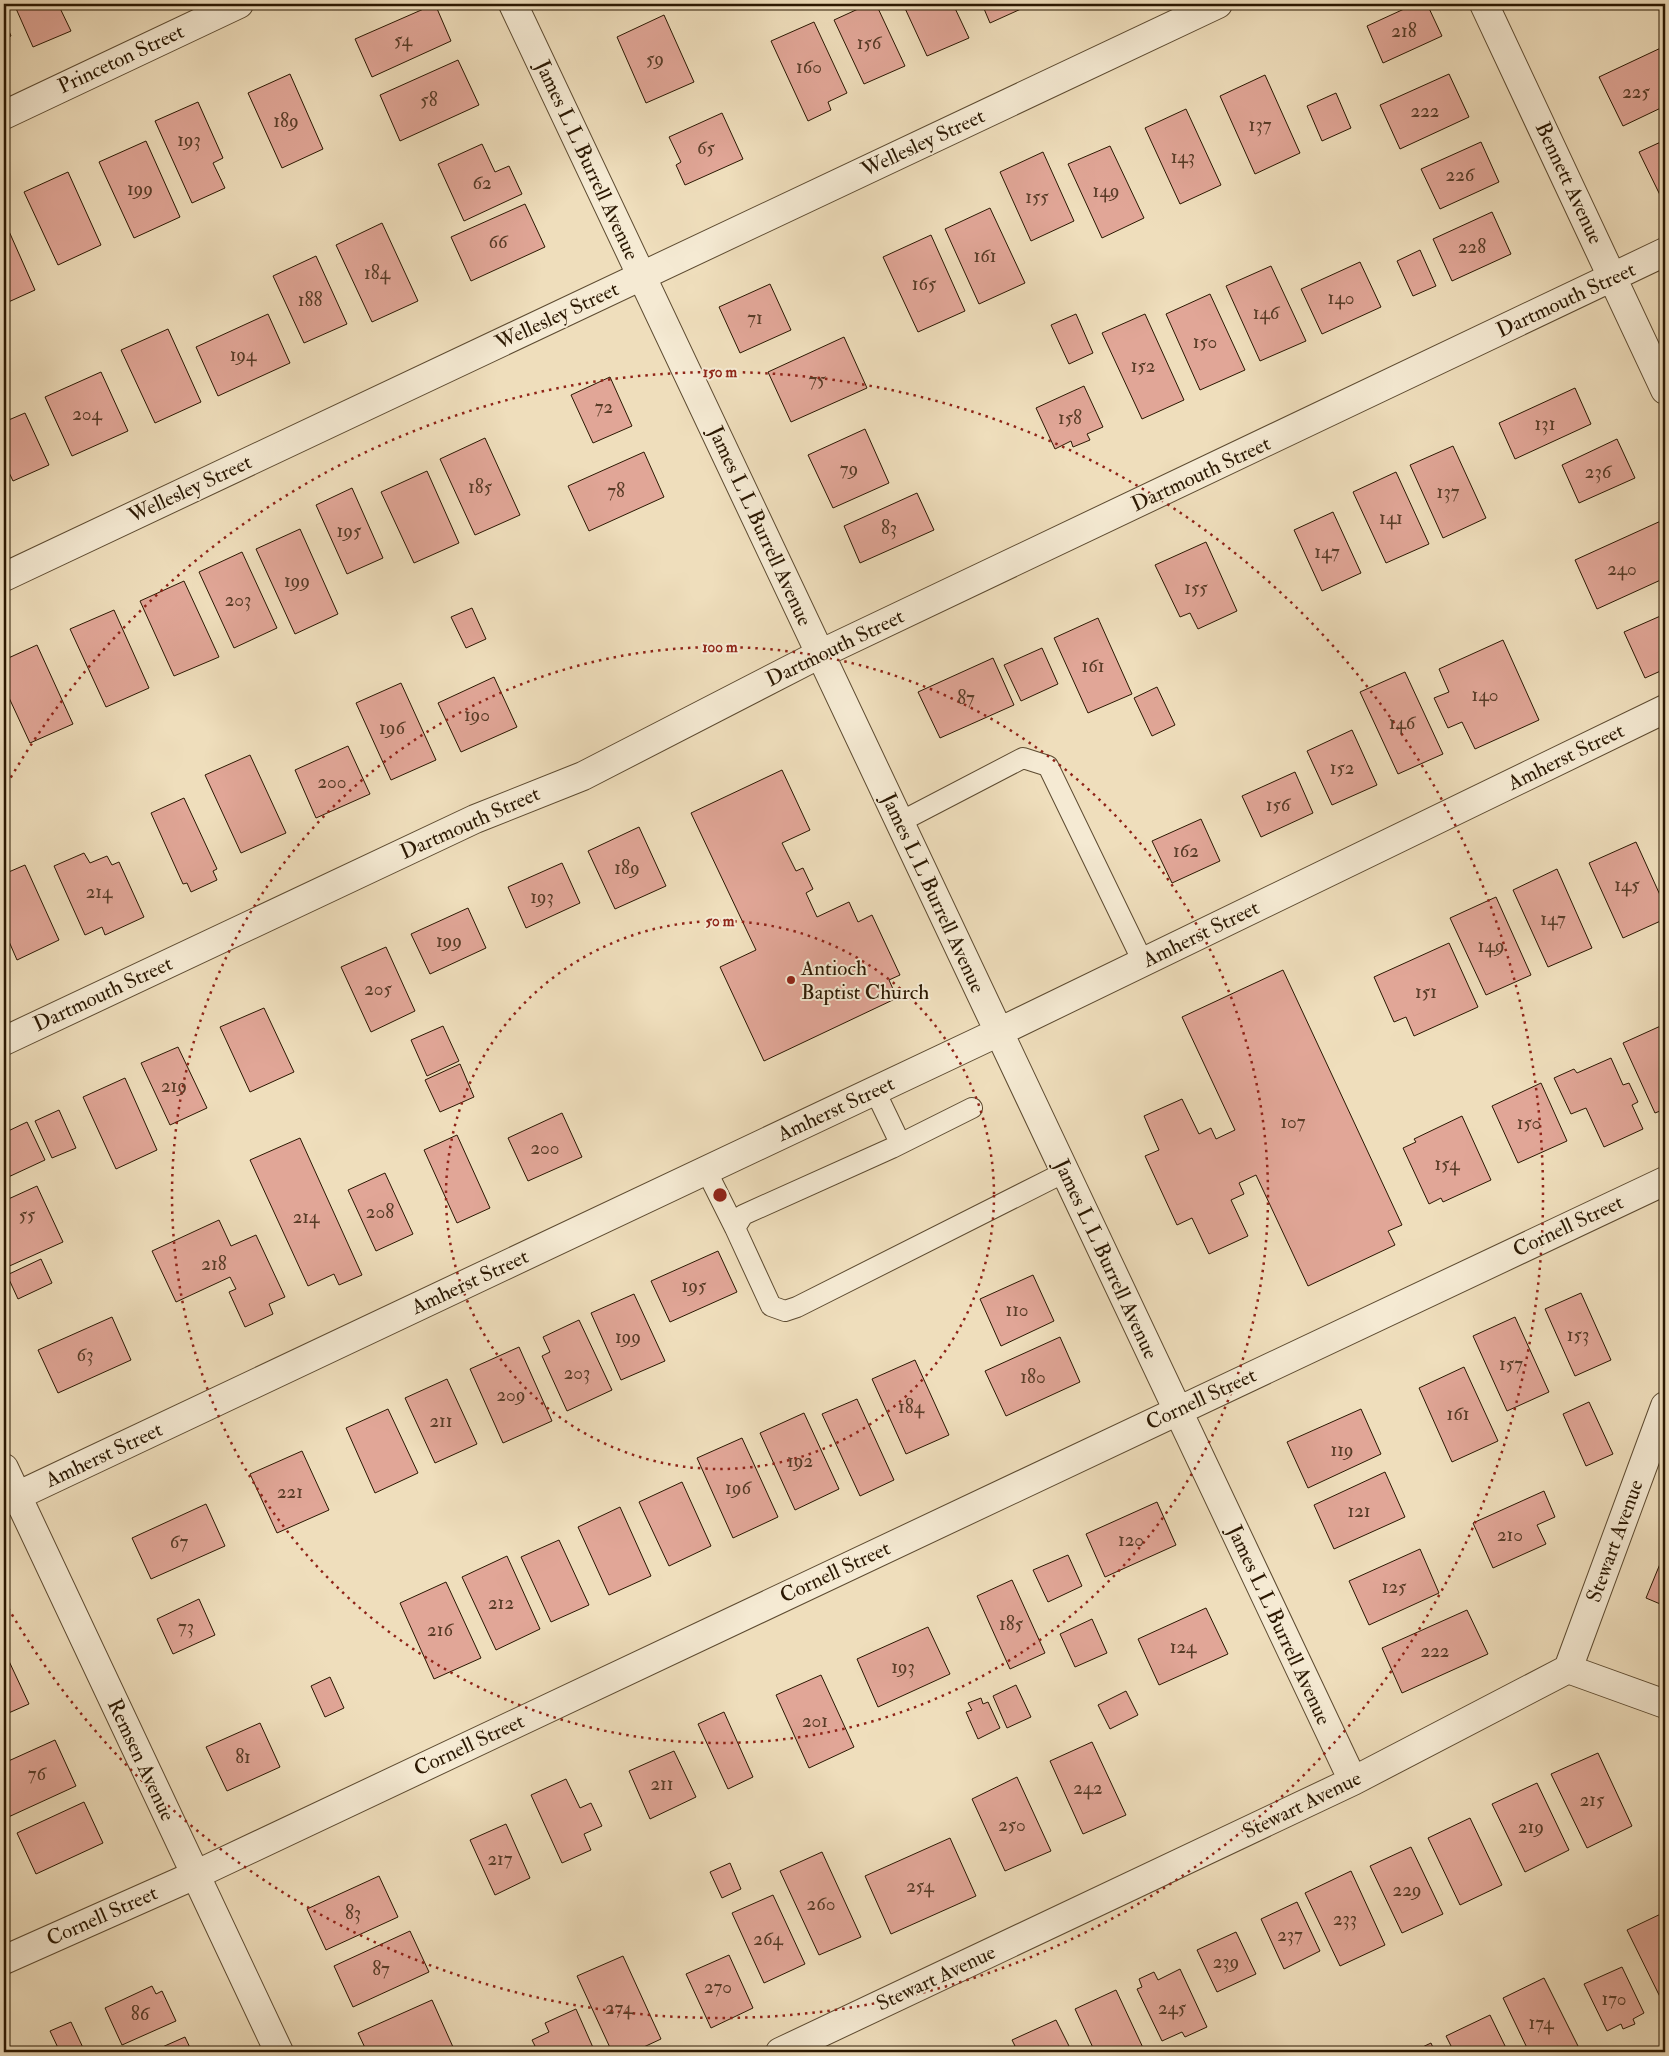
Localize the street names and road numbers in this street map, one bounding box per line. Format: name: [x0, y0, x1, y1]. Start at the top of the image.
street label: Princeton Street: [54, 18, 189, 100]
street label: James L L Burrell Avenue: [528, 55, 645, 264]
street label: Wellesley Street: [856, 103, 989, 184]
street label: Bennett Avenue: [1529, 118, 1609, 249]
street label: Dartmouth Street: [1492, 256, 1640, 344]
street label: Wellesley Street: [490, 276, 623, 357]
street label: James L L Burrell Avenue: [701, 421, 818, 630]
street label: Dartmouth Street: [1127, 430, 1275, 518]
street label: Wellesley Street: [123, 449, 256, 530]
street label: Dartmouth Street: [762, 603, 909, 693]
street label: Amherst Street: [1502, 717, 1629, 797]
street label: Dartmouth Street: [396, 780, 544, 866]
street label: James L L Burrell Avenue: [874, 788, 991, 997]
street label: Amherst Street: [1137, 894, 1264, 974]
street label: Dartmouth Street: [29, 950, 177, 1038]
street label: Amherst Street: [772, 1070, 899, 1148]
street label: James L L Burrell Avenue: [1047, 1154, 1164, 1363]
street label: Cornell Street: [1508, 1189, 1628, 1263]
street label: Amherst Street: [406, 1243, 533, 1321]
street label: Cornell Street: [1141, 1362, 1261, 1436]
street label: Amherst Street: [40, 1416, 167, 1494]
street label: Stewart Avenue: [1580, 1476, 1650, 1606]
street label: James L L Burrell Avenue: [1220, 1520, 1337, 1729]
street label: Cornell Street: [775, 1535, 895, 1609]
street label: Remsen Avenue: [101, 1694, 181, 1826]
street label: Cornell Street: [409, 1708, 529, 1782]
street label: Stewart Avenue: [1238, 1765, 1366, 1845]
street label: Cornell Street: [42, 1879, 162, 1952]
street label: Stewart Avenue: [872, 1938, 1000, 2017]

